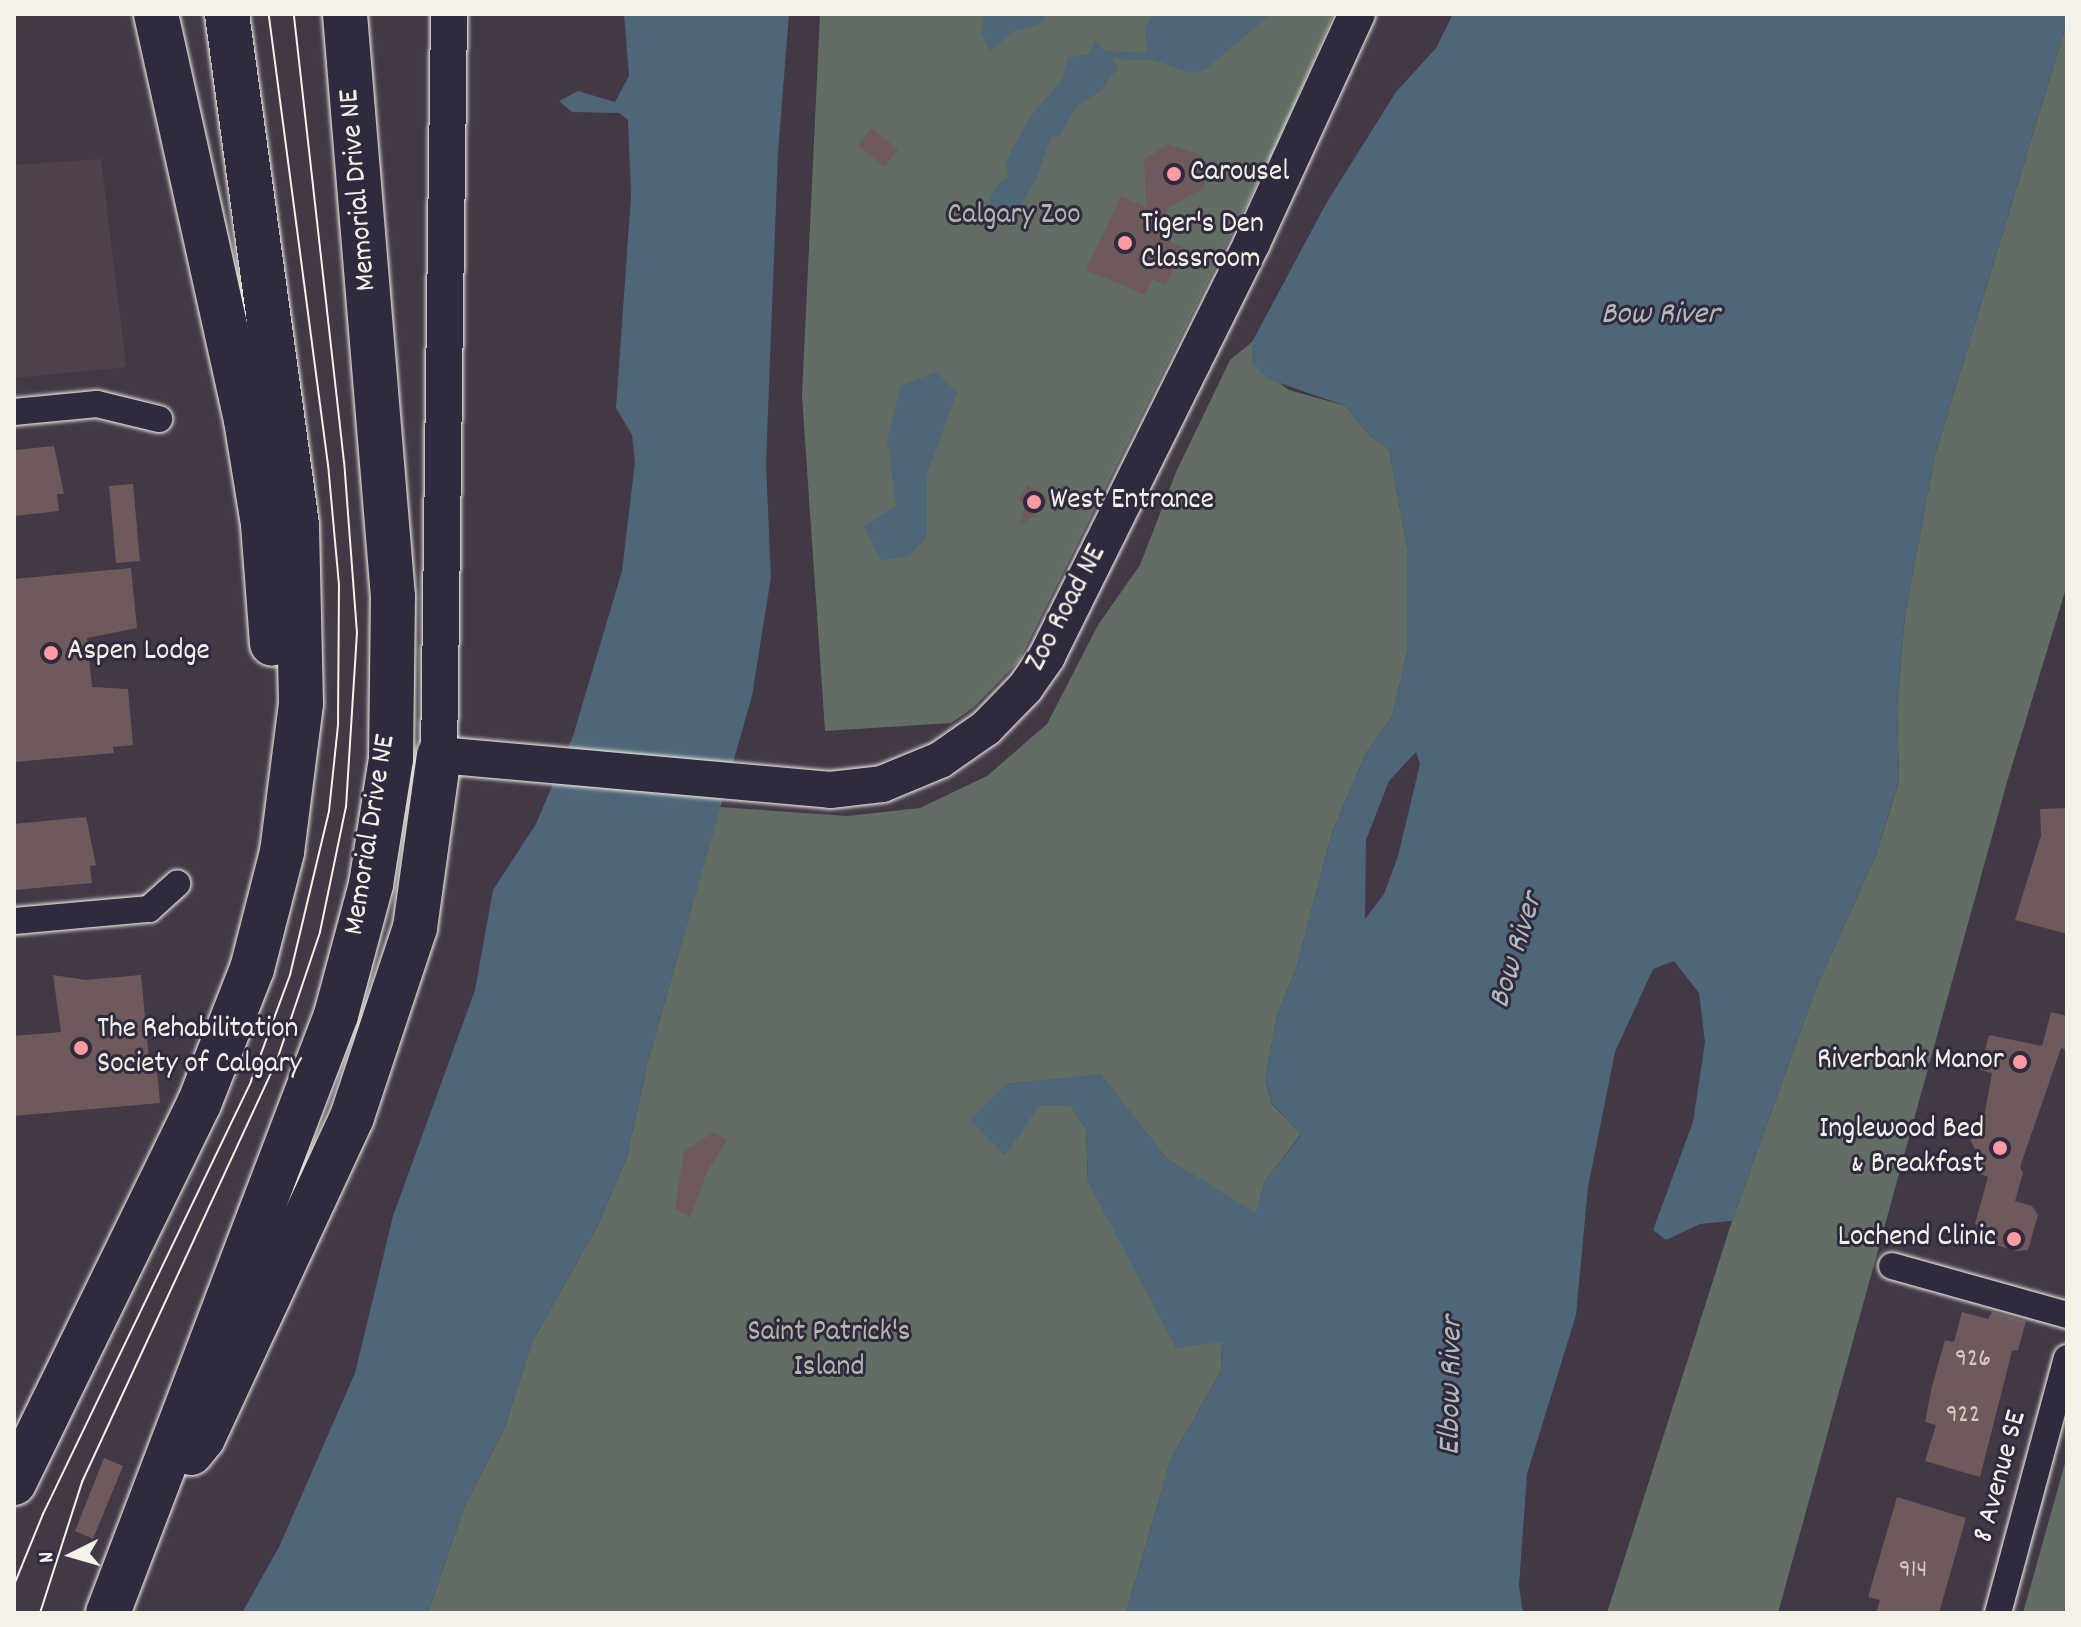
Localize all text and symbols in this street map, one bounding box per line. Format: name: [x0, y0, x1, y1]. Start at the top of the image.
street label: Memorial Drive NE: [333, 88, 387, 292]
place label: Carousel: [1190, 156, 1289, 192]
marker: Carousel: [1165, 165, 1183, 183]
park label: Calgary Zoo: [947, 199, 1081, 235]
place label: Tiger's Den Classroom: [1141, 208, 1264, 278]
marker: Tiger's Den Classroom: [1116, 234, 1134, 252]
water label: Bow River: [1601, 297, 1719, 335]
place label: West Entrance: [1050, 484, 1214, 520]
marker: West Entrance: [1025, 493, 1043, 511]
street label: Zoo Road NE: [1020, 540, 1116, 678]
place label: Aspen Lodge: [67, 635, 210, 671]
marker: Aspen Lodge: [42, 644, 60, 662]
street label: Memorial Drive NE: [338, 732, 406, 938]
water label: Bow River: [1482, 889, 1554, 1013]
place label: The Rehabilitation Society of Calgary: [97, 1013, 302, 1084]
marker: The Rehabilitation Society of Calgary: [72, 1039, 90, 1057]
place label: Riverbank Manor: [1817, 1044, 2004, 1080]
marker: Riverbank Manor: [2011, 1053, 2029, 1071]
place label: Inglewood Bed & Breakfast: [1819, 1113, 1984, 1184]
marker: Inglewood Bed & Breakfast: [1991, 1139, 2009, 1157]
place label: Lochend Clinic: [1838, 1221, 1996, 1257]
marker: Lochend Clinic: [2003, 1228, 2025, 1250]
park label: Saint Patrick's Island: [748, 1316, 910, 1386]
water label: Elbow River: [1433, 1316, 1473, 1456]
house number: 926: [1955, 1344, 1991, 1376]
house number: 922: [1946, 1400, 1980, 1432]
street label: 8 Avenue SE: [1967, 1407, 2037, 1547]
north arrow: [32, 1515, 112, 1595]
text: N: [32, 1550, 64, 1564]
house number: 914: [1899, 1555, 1927, 1587]

